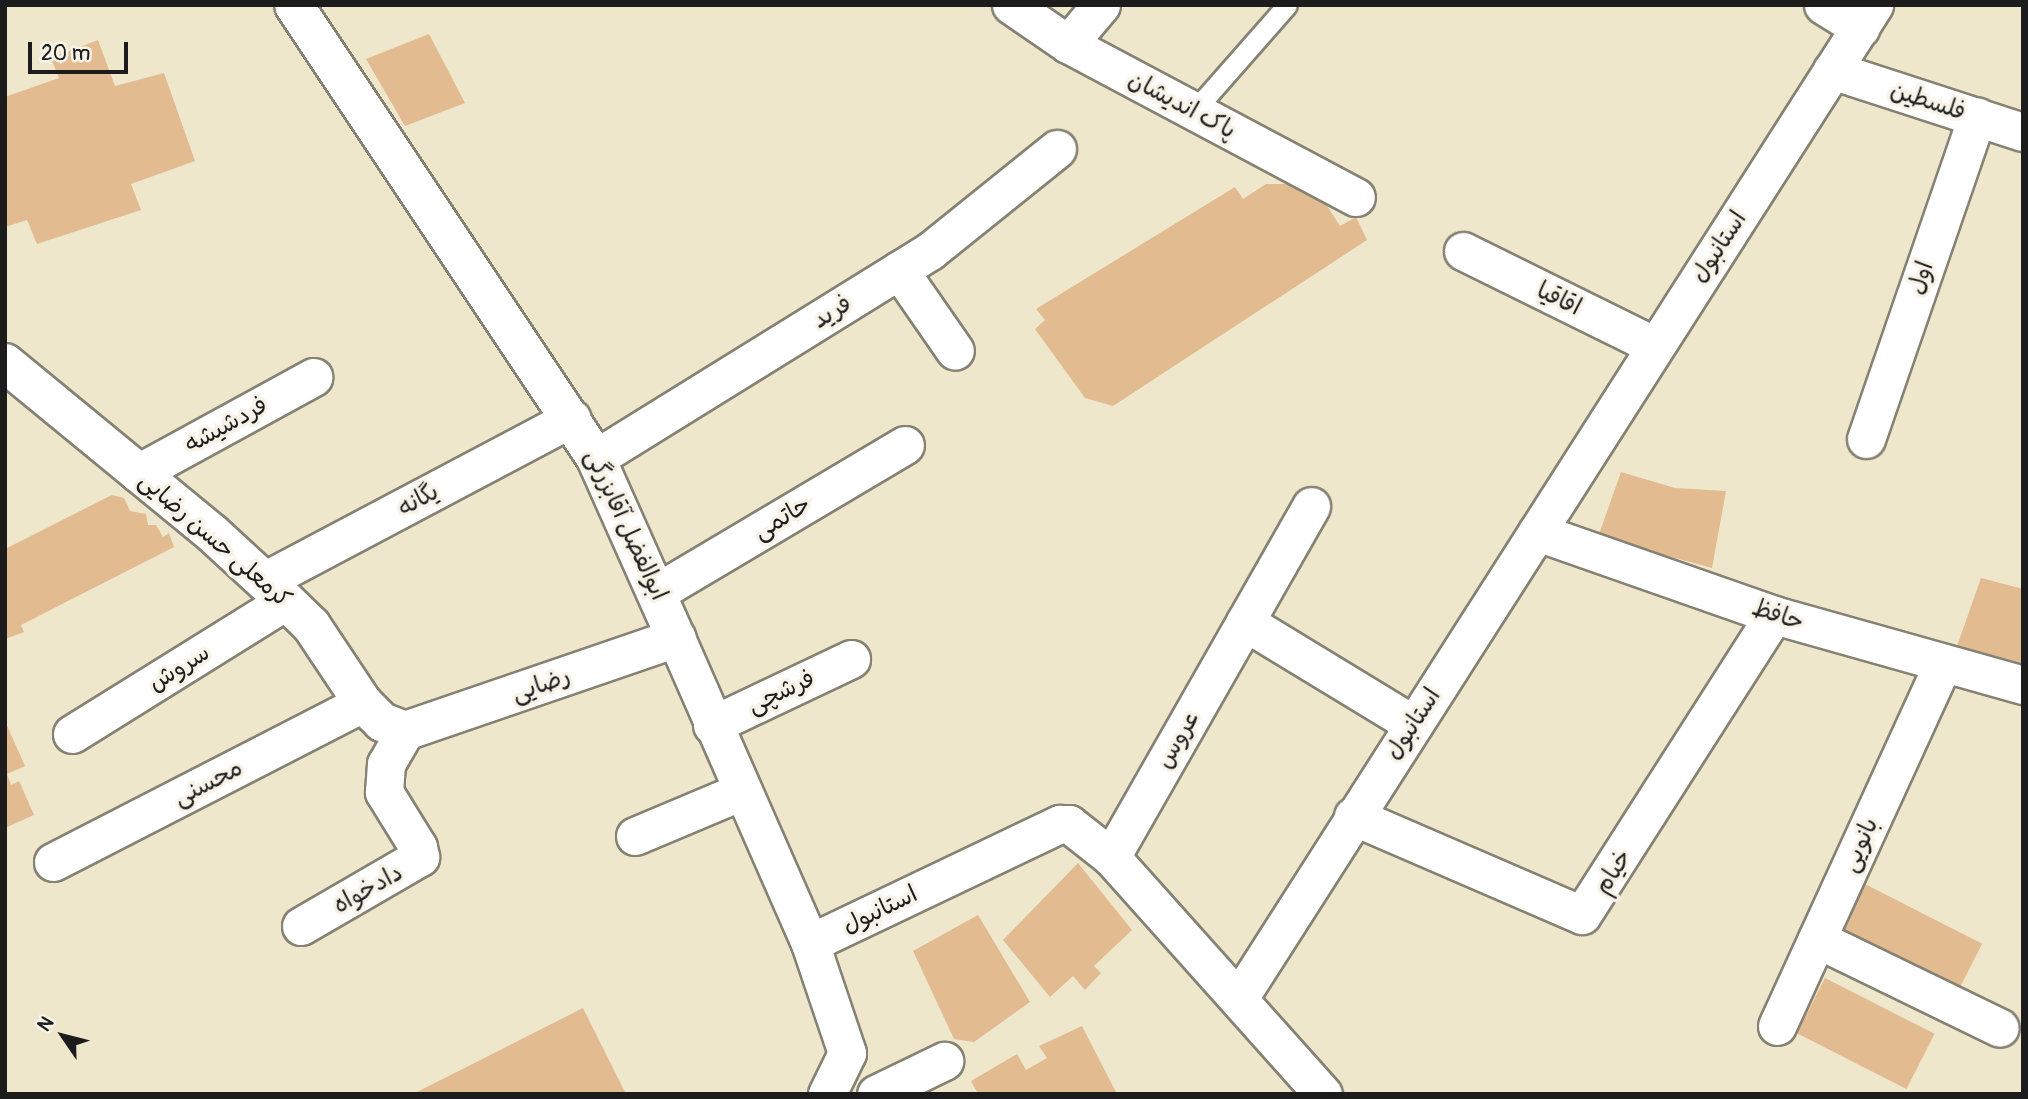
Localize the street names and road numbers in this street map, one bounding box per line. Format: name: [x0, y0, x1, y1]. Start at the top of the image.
street label: پاک اندیشان: [1123, 65, 1241, 145]
street label: فلسطین: [1887, 75, 1969, 127]
street label: استانبول: [1685, 206, 1753, 288]
street label: اول: [1902, 258, 1940, 298]
street label: اقاقیا: [1532, 276, 1586, 322]
street label: فرید: [807, 289, 857, 335]
street label: فردشیشه: [180, 391, 272, 459]
street label: ابوالفضل آقابزرگی: [579, 445, 673, 605]
street label: کرمعلی حسن رضایی: [133, 466, 297, 614]
street label: یگانه: [392, 477, 444, 523]
street label: حاتمی: [748, 490, 816, 546]
street label: حافظ: [1748, 593, 1808, 637]
street label: سروش: [143, 638, 215, 698]
street label: رضایی: [508, 662, 574, 708]
street label: فرشچی: [743, 664, 819, 720]
street label: استانبول: [1379, 683, 1447, 765]
street label: عروس: [1150, 705, 1206, 773]
street label: محسنی: [169, 754, 247, 812]
street label: بانویی: [1835, 813, 1885, 877]
street label: خیام: [1588, 844, 1638, 900]
street label: دادخواه: [328, 858, 408, 920]
street label: استانبول: [838, 880, 922, 940]

